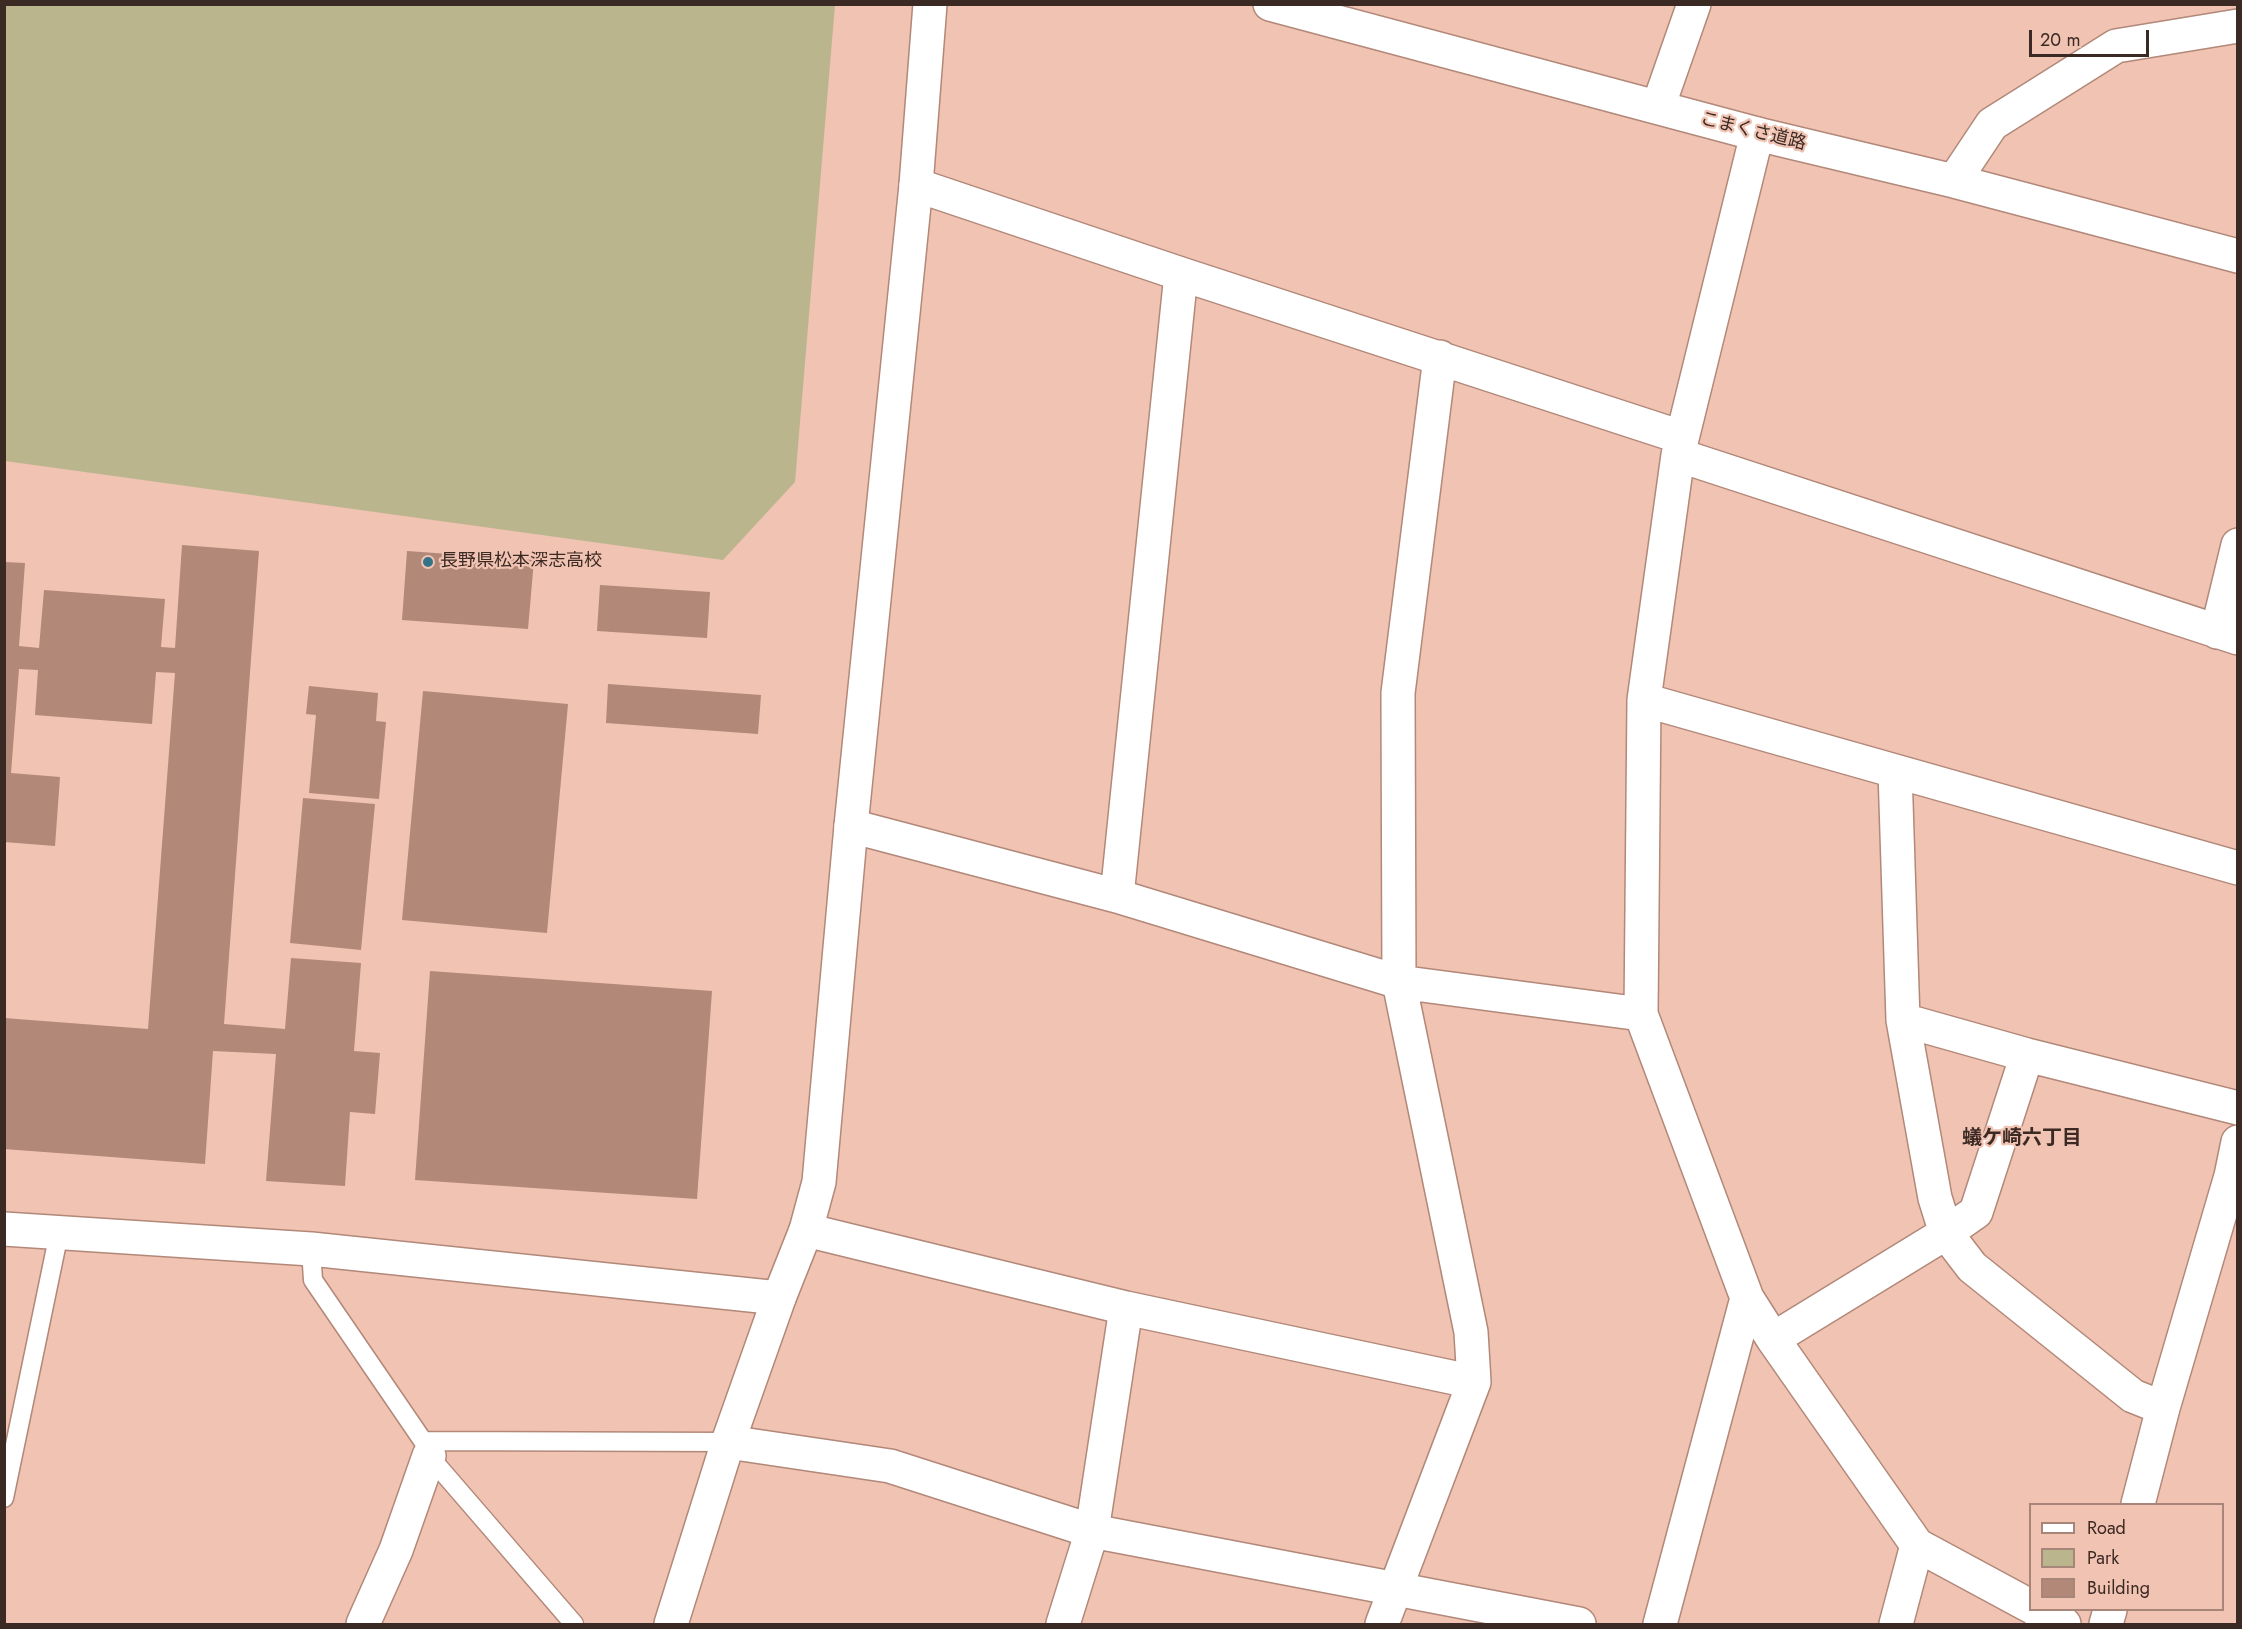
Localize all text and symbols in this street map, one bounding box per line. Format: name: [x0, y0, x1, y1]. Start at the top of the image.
scale bar: [2032, 18, 2152, 56]
text: 20 m: [2040, 27, 2080, 53]
street label: こまくさ道路: [1698, 108, 1808, 156]
place label: 長野県松本深志高校: [440, 551, 602, 573]
marker: 長野県松本深志高校: [421, 555, 435, 569]
district label: 蟻ケ崎六丁目: [1962, 1127, 2082, 1151]
legend: [2029, 1503, 2224, 1611]
text: Road: [2087, 1515, 2126, 1541]
text: Park: [2087, 1545, 2119, 1571]
text: Building: [2087, 1575, 2150, 1601]

